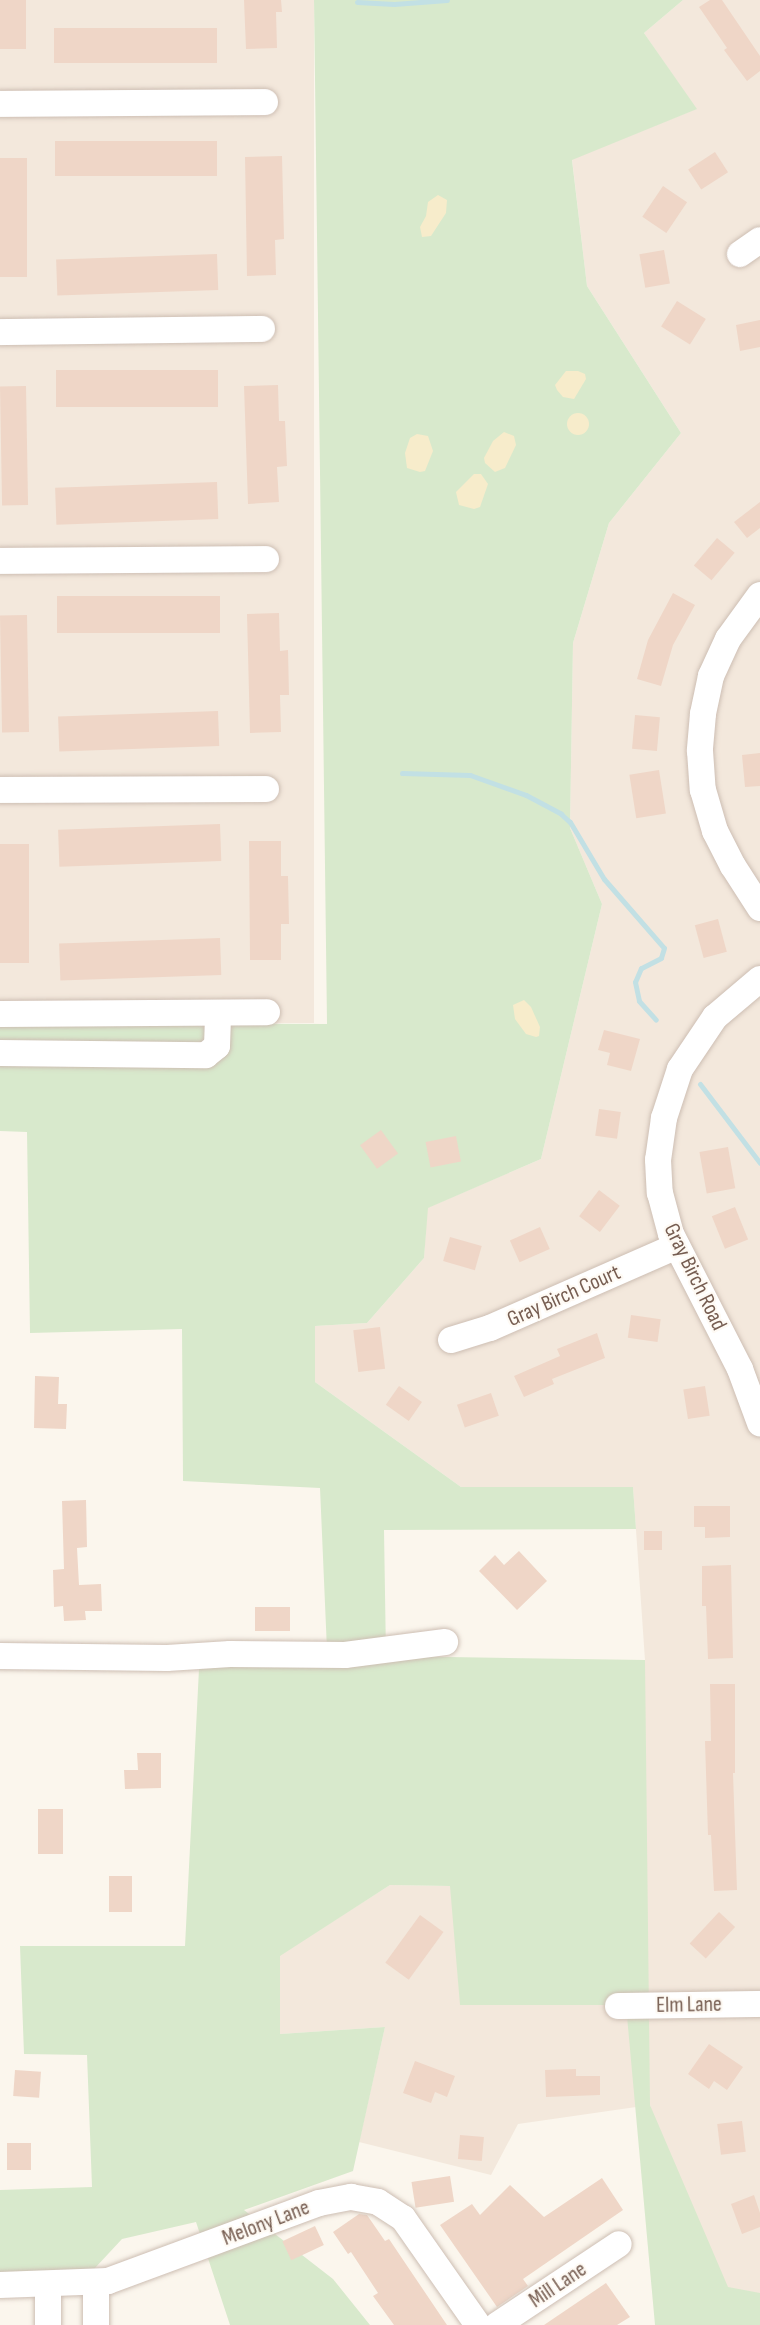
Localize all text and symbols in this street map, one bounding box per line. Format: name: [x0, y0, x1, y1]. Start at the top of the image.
street label: Gray Birch Road: [658, 1219, 732, 1335]
street label: Gray Birch Court: [503, 1259, 625, 1333]
street label: Elm Lane: [656, 1991, 722, 2019]
street label: Melony Lane: [219, 2194, 313, 2252]
street label: Mill Lane: [524, 2256, 592, 2314]

